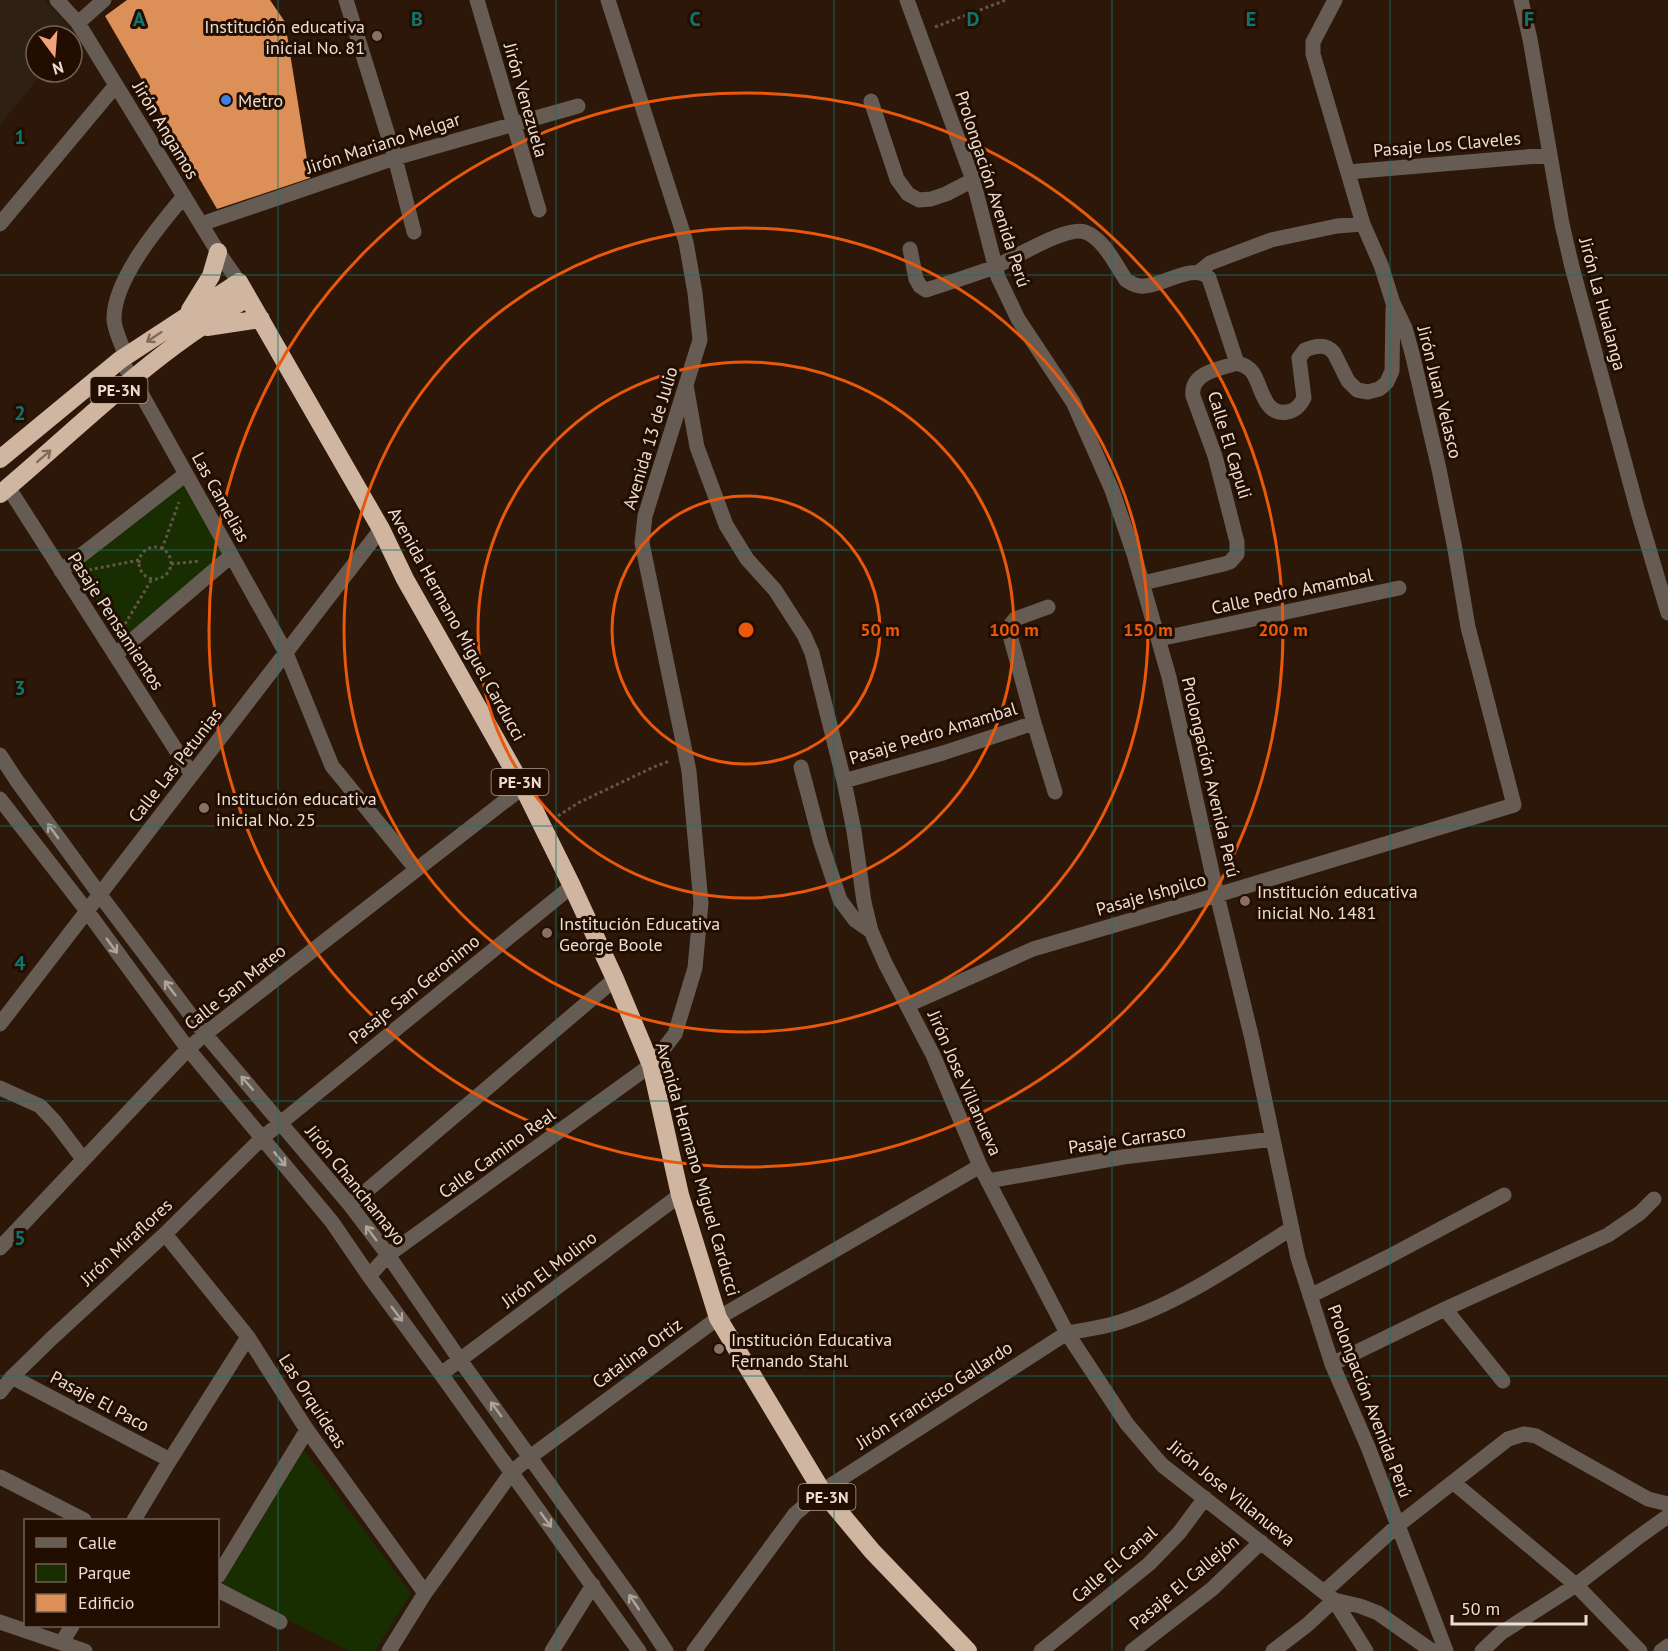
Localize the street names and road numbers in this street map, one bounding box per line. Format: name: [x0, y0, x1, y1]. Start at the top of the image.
street label: Jirón Venezuela: [498, 39, 553, 160]
street label: Jirón Angamos: [127, 76, 204, 183]
street label: Prolongación Avenida Perú: [950, 88, 1036, 290]
street label: Jirón Mariano Melgar: [302, 107, 463, 179]
street label: Pasaje Los Claveles: [1372, 126, 1522, 162]
street label: Jirón La Hualanga: [1574, 234, 1632, 373]
street label: Jirón Juan Velasco: [1412, 322, 1468, 461]
street label: Avenida 13 de Julio: [617, 364, 683, 512]
road number: PE-3N: [90, 377, 148, 403]
street label: Calle El Capuli: [1203, 388, 1257, 502]
street label: Las Camelias: [187, 448, 255, 546]
street label: Avenida Hermano Miguel Carducci: [383, 503, 531, 745]
street label: Pasaje Pensamientos: [63, 548, 169, 694]
street label: Calle Pedro Amambal: [1209, 563, 1375, 619]
street label: Prolongación Avenida Perú: [1177, 674, 1245, 880]
street label: Pasaje Pedro Amambal: [846, 696, 1020, 770]
street label: Calle Las Petunias: [123, 703, 227, 827]
road number: PE-3N: [492, 769, 548, 795]
street label: Pasaje Ishpilco: [1093, 867, 1209, 921]
street label: Pasaje San Geronimo: [344, 929, 484, 1049]
street label: Calle San Mateo: [180, 939, 290, 1035]
street label: Jirón Jose Villanueva: [922, 1006, 1007, 1159]
street label: Avenida Hermano Miguel Carducci: [651, 1039, 745, 1299]
street label: Calle Camino Real: [434, 1102, 561, 1203]
street label: Pasaje Carrasco: [1067, 1119, 1187, 1159]
street label: Jirón Chanchamayo: [300, 1120, 411, 1250]
street label: Jirón Miraflores: [74, 1193, 177, 1291]
street label: Jirón El Molino: [496, 1226, 601, 1313]
street label: Prolongación Avenida Perú: [1322, 1301, 1418, 1501]
street label: Catalina Ortiz: [588, 1313, 686, 1393]
street label: Jirón Francisco Gallardo: [850, 1336, 1017, 1455]
street label: Las Orquídeas: [274, 1349, 352, 1453]
street label: Pasaje El Paco: [46, 1365, 154, 1437]
street label: Jirón Jose Villanueva: [1163, 1434, 1300, 1551]
road number: PE-3N: [798, 1484, 856, 1510]
street label: Calle El Canal: [1066, 1520, 1162, 1607]
street label: Pasaje El Callejón: [1124, 1529, 1244, 1635]

